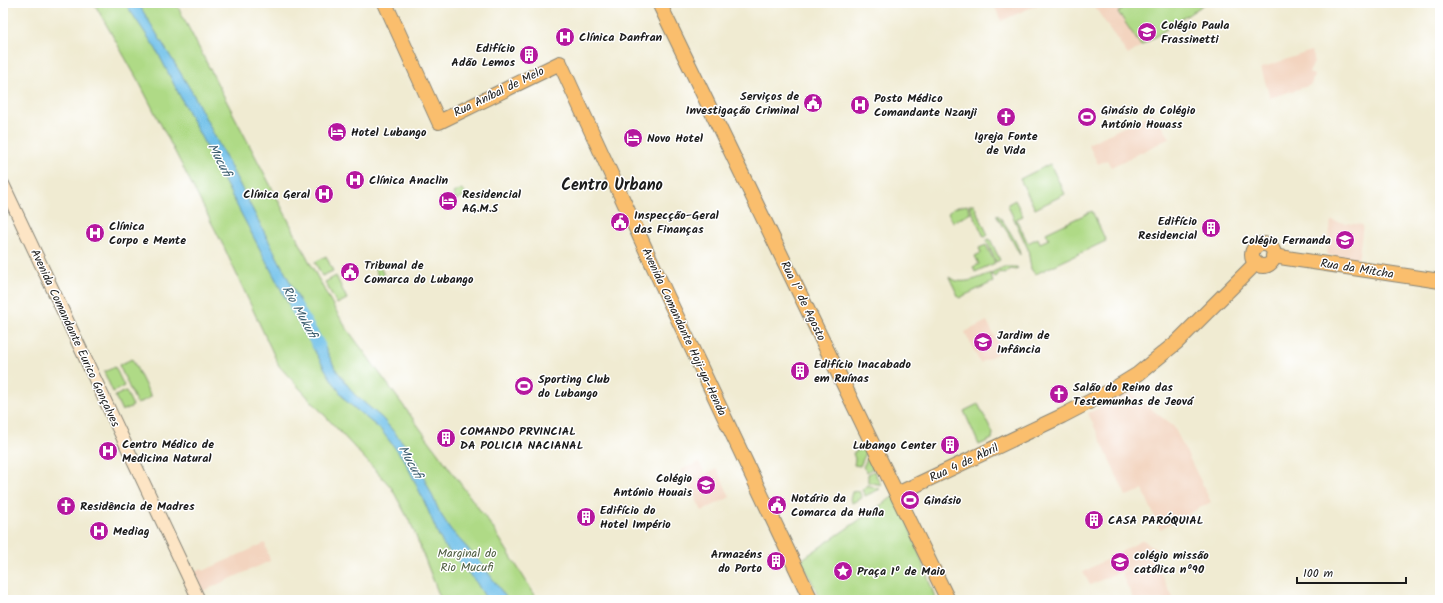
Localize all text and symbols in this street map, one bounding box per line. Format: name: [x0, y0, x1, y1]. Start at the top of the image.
place label: Colégio Paula Frassinetti: [1161, 16, 1229, 49]
school or university icon: Colégio Paula Frassinetti: [1136, 21, 1158, 43]
hospital icon: Clínica Danfran: [554, 26, 576, 48]
place label: Clínica Danfran: [579, 28, 663, 47]
place label: Edifício Adão Lemos: [451, 39, 516, 72]
building icon: Edifício Adão Lemos: [518, 44, 540, 66]
street label: Rua Aníbal de Melo: [450, 62, 548, 122]
place label: Serviços de Investigação Criminal: [686, 87, 800, 120]
place label: Posto Médico Comandante Nzanji: [874, 89, 978, 122]
public building icon: Serviços de Investigação Criminal: [802, 92, 824, 114]
hospital icon: Posto Médico Comandante Nzanji: [849, 94, 871, 116]
place label: Ginásio do Colégio António Houass: [1101, 101, 1196, 134]
church icon: Igreja Fonte de Vida: [995, 106, 1017, 128]
sports icon: Ginásio do Colégio António Houass: [1076, 106, 1098, 128]
hotel icon: Hotel Lubango: [326, 121, 348, 143]
place label: Hotel Lubango: [351, 123, 427, 142]
hotel icon: Novo Hotel: [622, 127, 644, 149]
place label: Igreja Fonte de Vida: [974, 127, 1038, 160]
place label: Novo Hotel: [647, 129, 704, 148]
water label: Mucufi: [201, 139, 238, 183]
hospital icon: Clínica Anaclin: [344, 169, 366, 191]
place label: Clínica Anaclin: [369, 171, 449, 190]
district label: Centro Urbano: [561, 173, 663, 198]
hospital icon: Clínica Geral: [313, 183, 335, 205]
place label: Clínica Geral: [243, 185, 311, 204]
place label: Residencial AG.M.S: [462, 185, 522, 218]
hotel icon: Residencial AG.M.S: [437, 190, 459, 212]
place label: Inspecção-Geral das Finanças: [634, 206, 720, 239]
public building icon: Inspecção-Geral das Finanças: [609, 211, 631, 233]
place label: Edifício Residencial: [1138, 212, 1198, 245]
place label: Clínica Corpo e Mente: [109, 217, 186, 250]
building icon: Edifício Residencial: [1200, 217, 1222, 239]
hospital icon: Clínica Corpo e Mente: [84, 222, 106, 244]
school or university icon: Colégio Fernanda: [1334, 229, 1356, 251]
place label: Colégio Fernanda: [1242, 231, 1331, 250]
street label: Avenida Comandante Hoji-ya-Henda: [637, 245, 732, 420]
street label: Avenida Comandante Eurico Gonçalves: [25, 246, 125, 430]
street label: Rua da Mitcha: [1319, 254, 1395, 284]
place label: Tribunal de Comarca do Lubango: [364, 256, 474, 289]
street label: Rua 1º de Agosto: [775, 258, 831, 344]
public building icon: Tribunal de Comarca do Lubango: [339, 261, 361, 283]
water label: Rio Mukufi: [276, 282, 324, 345]
place label: Jardim de Infância: [997, 326, 1050, 359]
school or university icon: Jardim de Infância: [972, 331, 994, 353]
place label: Edifício Inacabado em Ruínas: [814, 355, 911, 388]
building icon: Edifício Inacabado em Ruínas: [789, 360, 811, 382]
place label: Sporting Club do Lubango: [538, 370, 610, 403]
sports icon: Sporting Club do Lubango: [513, 375, 535, 397]
place label: Salão do Reino das Testemunhas de Jeová: [1073, 378, 1195, 411]
church icon: Salão do Reino das Testemunhas de Jeová: [1048, 383, 1070, 405]
place label: COMANDO PRVINCIAL DA POLICIA NACIANAL: [460, 422, 583, 455]
building icon: COMANDO PRVINCIAL DA POLICIA NACIANAL: [435, 427, 457, 449]
building icon: Lubango Center: [939, 434, 961, 456]
place label: Centro Médico de Medicina Natural: [122, 435, 214, 468]
place label: Lubango Center: [853, 436, 937, 455]
street label: Rua 4 de Abril: [926, 439, 1002, 487]
hospital icon: Centro Médico de Medicina Natural: [97, 440, 119, 462]
water label: Mucufi: [392, 441, 429, 485]
place label: Colégio António Houais: [613, 469, 693, 502]
school or university icon: Colégio António Houais: [695, 474, 717, 496]
place label: Notário da Comarca da Huíla: [791, 489, 884, 522]
sports icon: Ginásio: [899, 489, 921, 511]
place label: Ginásio: [924, 491, 962, 510]
public building icon: Notário da Comarca da Huíla: [766, 494, 788, 516]
church icon: Residência de Madres: [55, 495, 77, 517]
place label: Residência de Madres: [80, 497, 195, 516]
place label: Edifício do Hotel Império: [600, 501, 671, 534]
building icon: Edifício do Hotel Império: [575, 506, 597, 528]
building icon: CASA PARÓQUIAL: [1083, 509, 1105, 531]
place label: CASA PARÓQUIAL: [1108, 511, 1203, 530]
hospital icon: Mediag: [88, 520, 110, 542]
place label: Mediag: [113, 522, 150, 541]
park label: Marginal do Rio Mucufi: [438, 544, 496, 577]
place label: Armazéns do Porto: [711, 545, 763, 578]
place label: colégio missão católica nº90: [1134, 546, 1209, 579]
building icon: Armazéns do Porto: [765, 550, 787, 572]
school or university icon: colégio missão católica nº90: [1109, 551, 1131, 573]
scale bar: [1297, 559, 1406, 585]
place icon: Praça 1º de Maio: [832, 560, 854, 582]
place label: Praça 1º de Maio: [857, 562, 946, 581]
text: 100 m: [1303, 564, 1334, 583]

